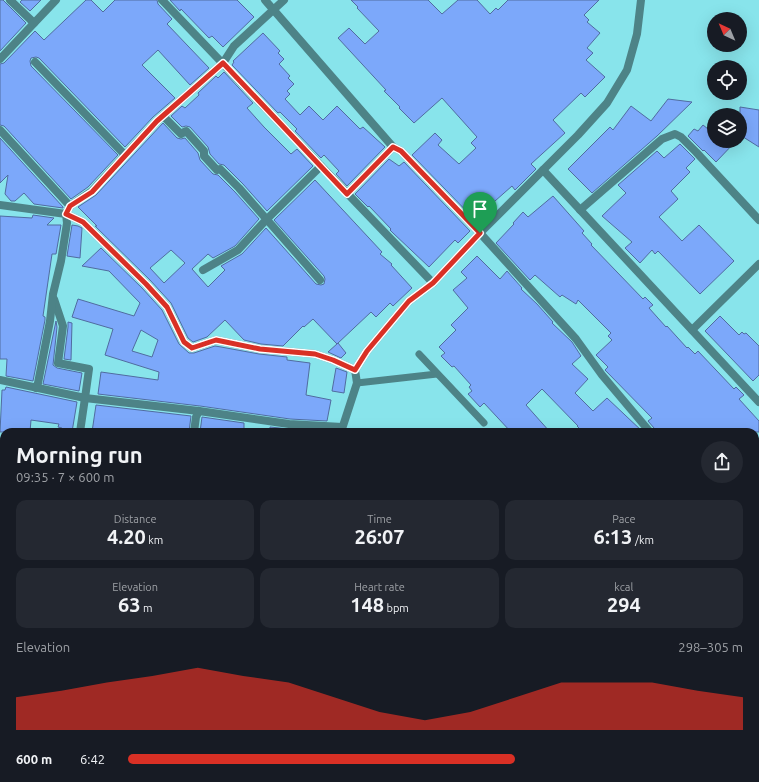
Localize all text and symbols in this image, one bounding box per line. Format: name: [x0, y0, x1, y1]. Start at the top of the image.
north arrow: [707, 12, 747, 52]
map controls: [707, 12, 747, 148]
button: locate: [707, 60, 747, 100]
button: layers: [707, 108, 747, 148]
pin: [463, 192, 497, 233]
icon: arrive: [469, 198, 491, 220]
button: share: [701, 441, 743, 483]
text: Morning run: [16, 442, 143, 467]
text: 09:35 · 7 × 600 m: [16, 470, 115, 484]
text: Distance: [114, 513, 156, 525]
text: Time: [367, 513, 392, 525]
text: Pace: [612, 513, 635, 525]
text: 4.20: [107, 525, 146, 548]
text: 26:07: [354, 525, 405, 548]
text: 6:13: [594, 525, 632, 548]
text: km: [146, 534, 163, 546]
text: /km: [632, 534, 654, 546]
text: Elevation: [112, 581, 158, 593]
text: Heart rate: [354, 581, 405, 593]
text: kcal: [614, 581, 633, 593]
text: 63: [118, 593, 140, 616]
text: 148: [350, 593, 384, 616]
text: 294: [607, 593, 641, 616]
text: m: [140, 602, 152, 614]
text: bpm: [384, 602, 409, 614]
text: Elevation: [16, 640, 70, 654]
text: 298–305 m: [678, 640, 743, 654]
text: 600 m: [16, 752, 52, 766]
text: 6:42: [80, 752, 105, 766]

